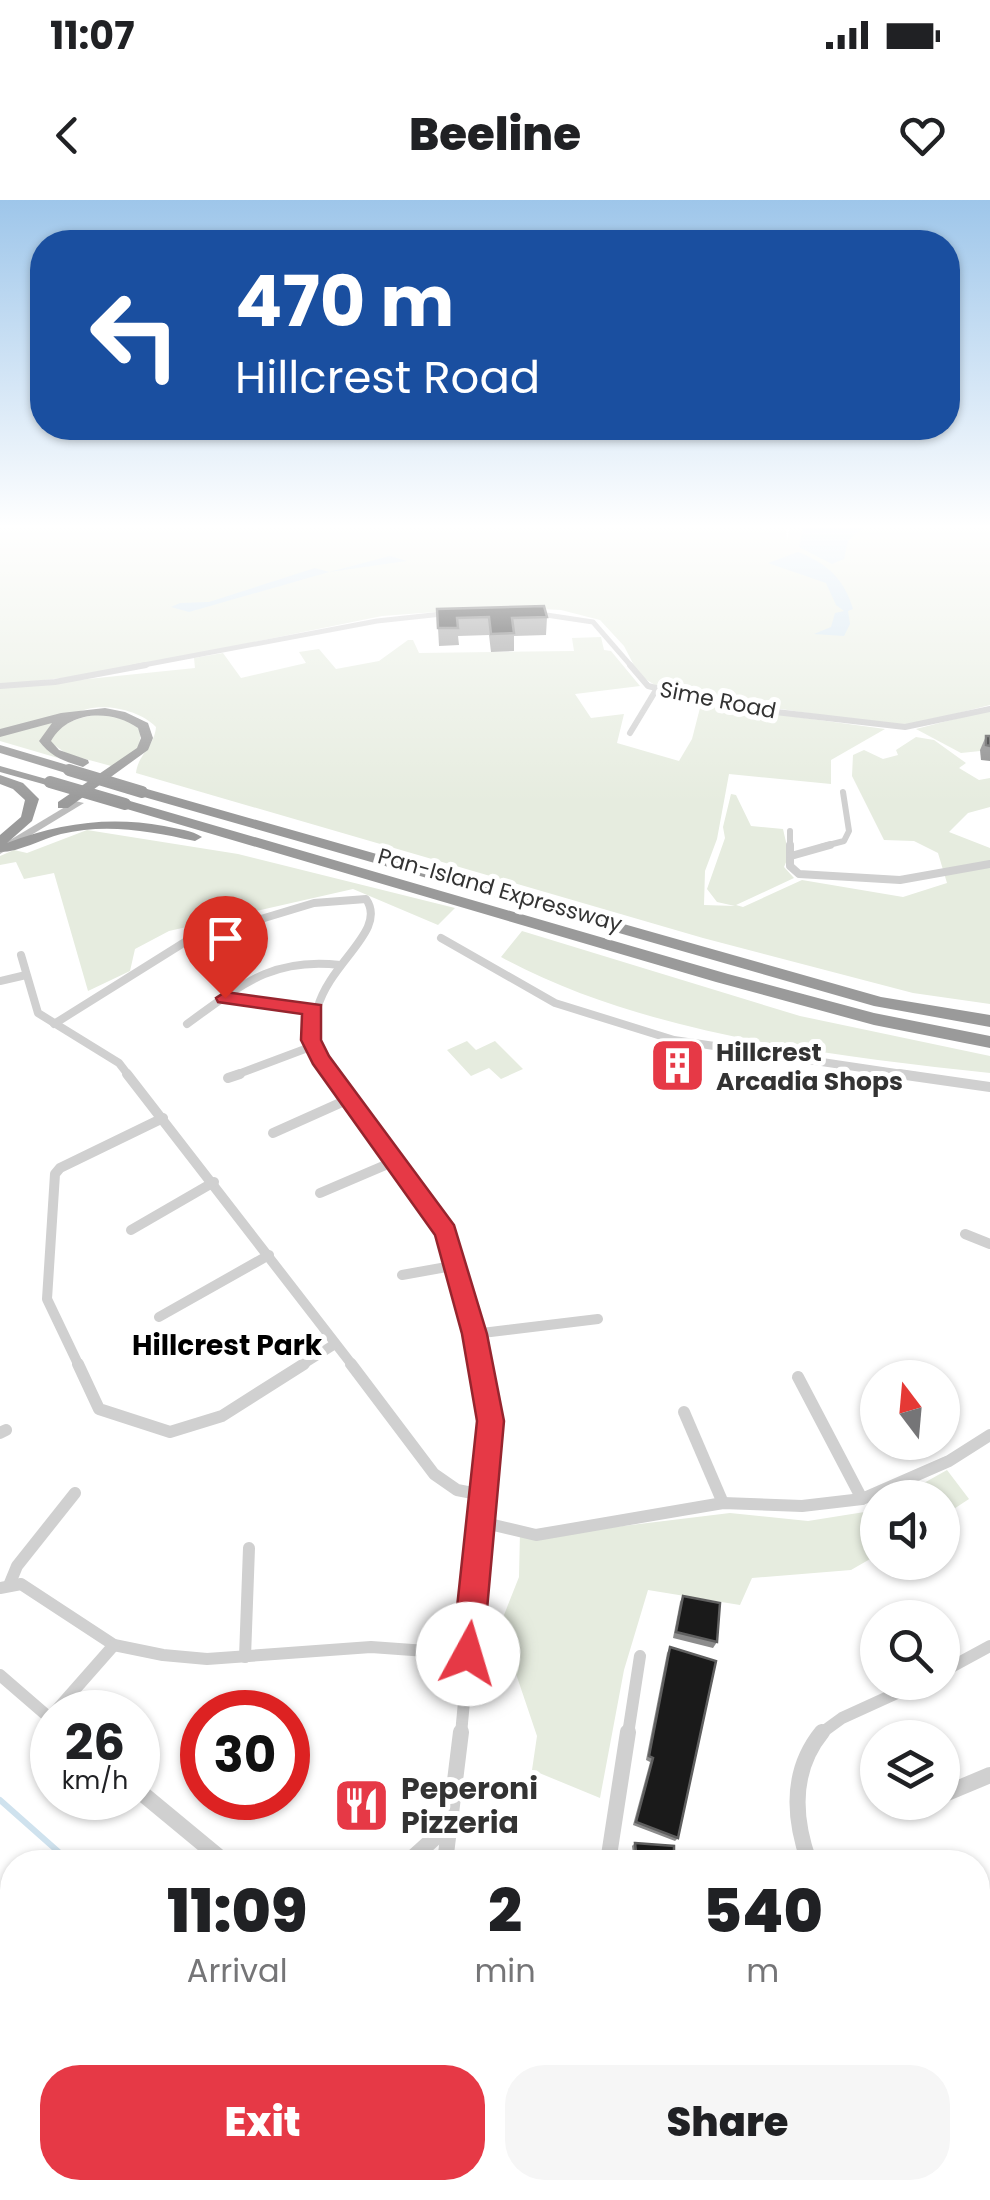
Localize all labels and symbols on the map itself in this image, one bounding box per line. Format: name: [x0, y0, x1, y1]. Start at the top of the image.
street label: Sime Road: [657, 674, 779, 726]
street label: Pan-Island Expressway: [374, 840, 626, 940]
pin: [183, 896, 268, 999]
place label: Hillcrest Arcadia Shops: [716, 1035, 903, 1099]
building icon: Hillcrest Arcadia Shops: [647, 1036, 707, 1096]
district label: Hillcrest Park: [132, 1326, 323, 1365]
north arrow: [860, 1360, 960, 1460]
position arrow: [416, 1602, 520, 1706]
speed limit sign: 30: [180, 1690, 310, 1820]
place label: Peperoni Pizzeria: [401, 1767, 538, 1844]
restaurant icon: Peperoni Pizzeria: [332, 1775, 392, 1835]

